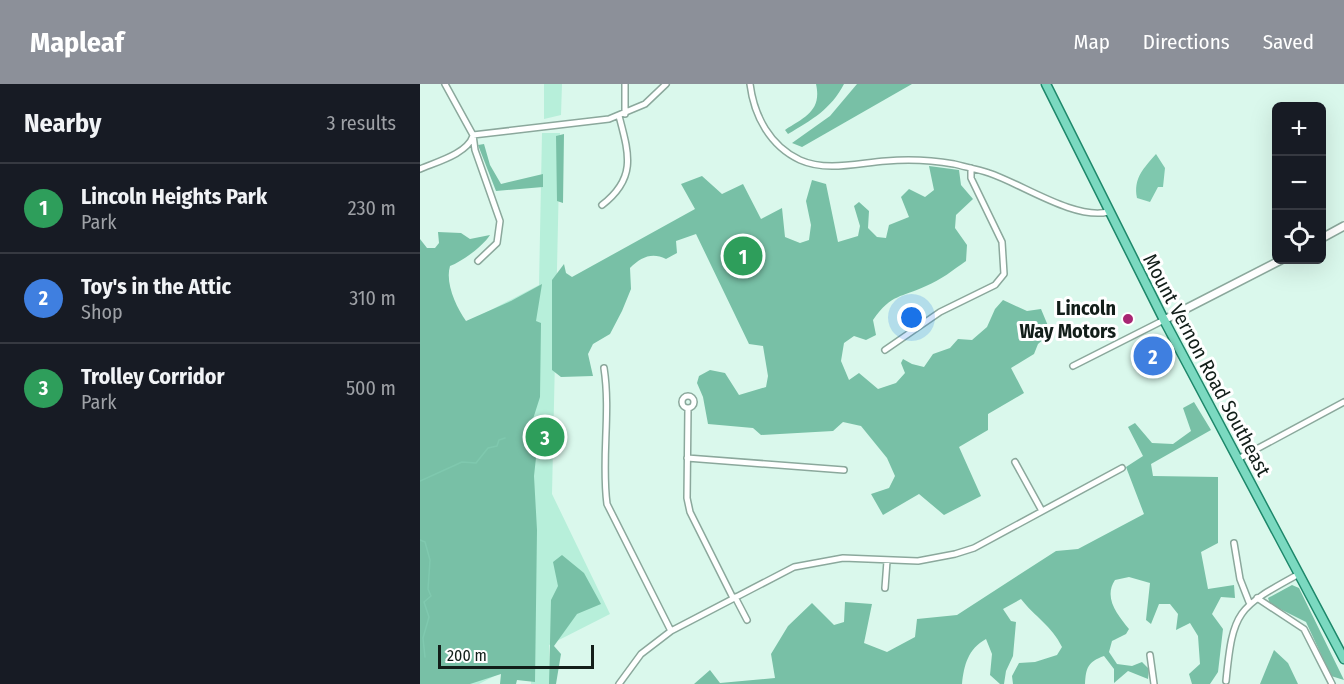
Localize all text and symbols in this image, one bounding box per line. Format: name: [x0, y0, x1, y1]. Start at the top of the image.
text: Mapleaf: [30, 26, 124, 59]
text: Map: [1073, 29, 1110, 55]
text: Directions: [1143, 29, 1230, 55]
text: Saved: [1263, 29, 1314, 55]
map controls: [1272, 102, 1326, 264]
button: +: [1272, 102, 1326, 156]
text: Nearby: [24, 108, 101, 139]
text: 3 results: [327, 111, 396, 135]
button: −: [1272, 156, 1326, 210]
text: Lincoln Heights Park: [81, 183, 267, 210]
text: 1: [39, 196, 48, 220]
text: 230 m: [348, 196, 396, 220]
text: Park: [81, 210, 117, 234]
button: locate: [1272, 210, 1326, 264]
pin: 1: [724, 234, 762, 279]
street label: Mount Vernon Road Southeast: [1138, 250, 1276, 481]
text: Toy's in the Attic: [81, 273, 231, 300]
text: 2: [39, 286, 48, 310]
text: 310 m: [349, 286, 396, 310]
place label: Lincoln Way Motors: [1020, 296, 1116, 343]
text: Shop: [81, 300, 123, 324]
your location: [897, 303, 926, 332]
marker: Lincoln Way Motors: [1121, 312, 1135, 326]
pin: 2: [1134, 334, 1172, 378]
text: Trolley Corridor: [81, 363, 225, 390]
text: 3: [39, 376, 48, 400]
text: 500 m: [346, 376, 396, 400]
text: Park: [81, 390, 117, 414]
pin: 3: [526, 414, 564, 460]
scale bar: [438, 642, 594, 670]
text: 200 m: [447, 646, 487, 665]

